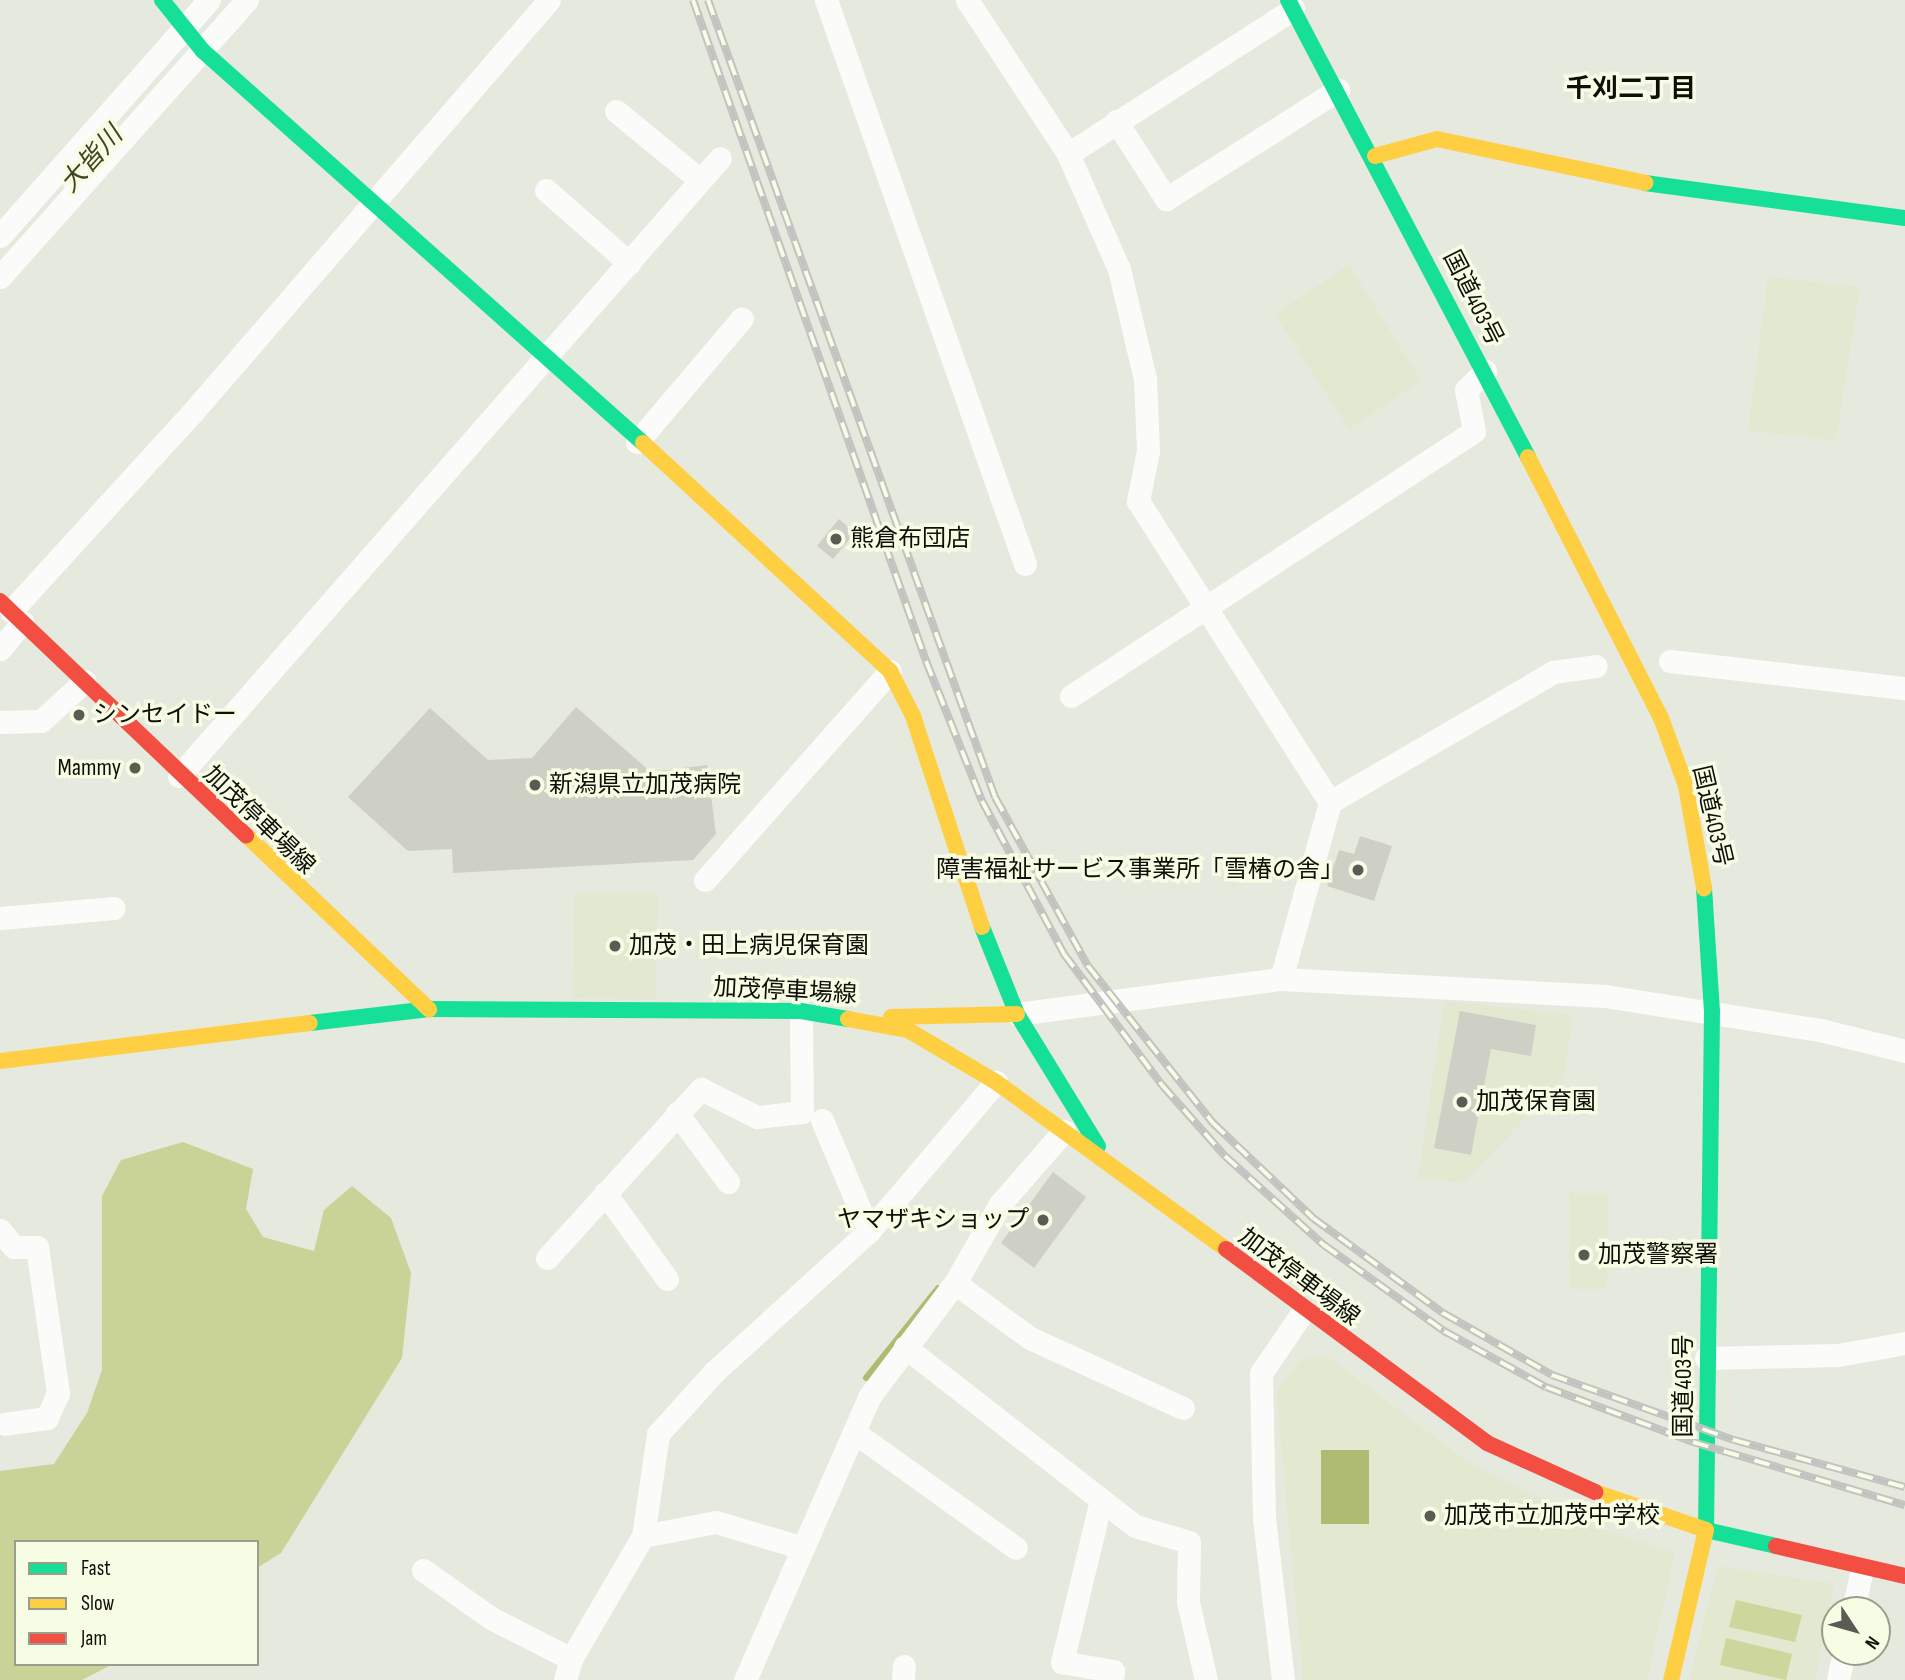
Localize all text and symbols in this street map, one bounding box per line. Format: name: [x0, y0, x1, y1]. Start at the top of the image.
district label: 千刈二丁目: [1566, 74, 1696, 106]
water label: 大皆川: [54, 121, 130, 199]
street label: 国道403号: [1437, 246, 1509, 350]
place label: 熊倉布団店: [850, 525, 970, 553]
marker: 熊倉布団店: [828, 531, 844, 547]
place label: シンセイドー: [93, 701, 237, 729]
marker: シンセイドー: [71, 707, 87, 723]
place label: Mammy: [57, 754, 121, 782]
marker: Mammy: [127, 760, 143, 776]
street label: 加茂停車場線: [197, 760, 321, 880]
street label: 国道403号: [1686, 763, 1738, 869]
place label: 新潟県立加茂病院: [549, 771, 741, 799]
marker: 新潟県立加茂病院: [527, 777, 543, 793]
place label: 障害福祉サービス事業所「雪椿の舎」: [936, 856, 1344, 884]
marker: 障害福祉サービス事業所「雪椿の舎」: [1350, 862, 1366, 878]
place label: 加茂・田上病児保育園: [629, 932, 869, 960]
marker: 加茂・田上病児保育園: [607, 938, 623, 954]
street label: 加茂停車場線: [712, 973, 858, 1009]
place label: 加茂保育園: [1476, 1088, 1596, 1116]
marker: 加茂保育園: [1454, 1094, 1470, 1110]
place label: ヤマザキショップ: [837, 1206, 1029, 1234]
marker: ヤマザキショップ: [1035, 1212, 1051, 1228]
street label: 加茂停車場線: [1233, 1222, 1365, 1332]
place label: 加茂警察署: [1598, 1241, 1718, 1269]
marker: 加茂警察署: [1576, 1247, 1592, 1263]
street label: 国道403号: [1670, 1335, 1698, 1437]
place label: 加茂市立加茂中学校: [1444, 1502, 1660, 1530]
marker: 加茂市立加茂中学校: [1422, 1508, 1438, 1524]
legend: [14, 1540, 259, 1666]
text: Fast: [81, 1556, 111, 1581]
text: Slow: [81, 1591, 114, 1616]
north arrow: [1821, 1596, 1891, 1666]
text: Jam: [81, 1626, 107, 1651]
text: N: [1859, 1632, 1884, 1653]

